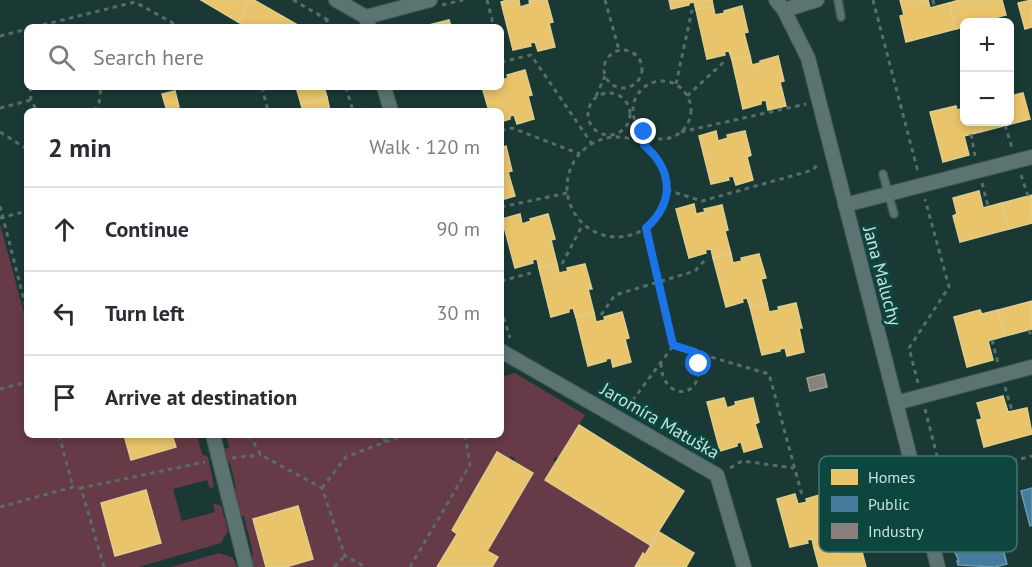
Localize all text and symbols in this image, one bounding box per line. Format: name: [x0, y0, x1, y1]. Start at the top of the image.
map controls: [960, 18, 1014, 126]
button: +: [960, 18, 1014, 72]
search box: [24, 24, 504, 90]
icon: search: [45, 41, 78, 74]
text: Search here: [93, 43, 204, 71]
button: −: [960, 72, 1014, 126]
route end: [630, 118, 656, 144]
text: 2 min: [48, 131, 111, 164]
text: Walk · 120 m: [369, 134, 480, 160]
icon: ahead: [48, 213, 81, 246]
text: Continue: [105, 215, 189, 243]
text: 90 m: [437, 216, 480, 242]
street label: Jana Maluchy: [858, 223, 907, 329]
icon: left: [48, 297, 81, 330]
text: Turn left: [105, 299, 185, 327]
text: 30 m: [437, 300, 480, 326]
route start: [685, 350, 711, 376]
street label: Jaromíra Matuška: [596, 377, 724, 464]
icon: arrive: [48, 381, 81, 414]
text: Arrive at destination: [105, 383, 297, 411]
legend: [819, 456, 1017, 552]
text: Homes: [868, 467, 915, 487]
text: Public: [868, 494, 910, 514]
text: Industry: [868, 521, 924, 541]

